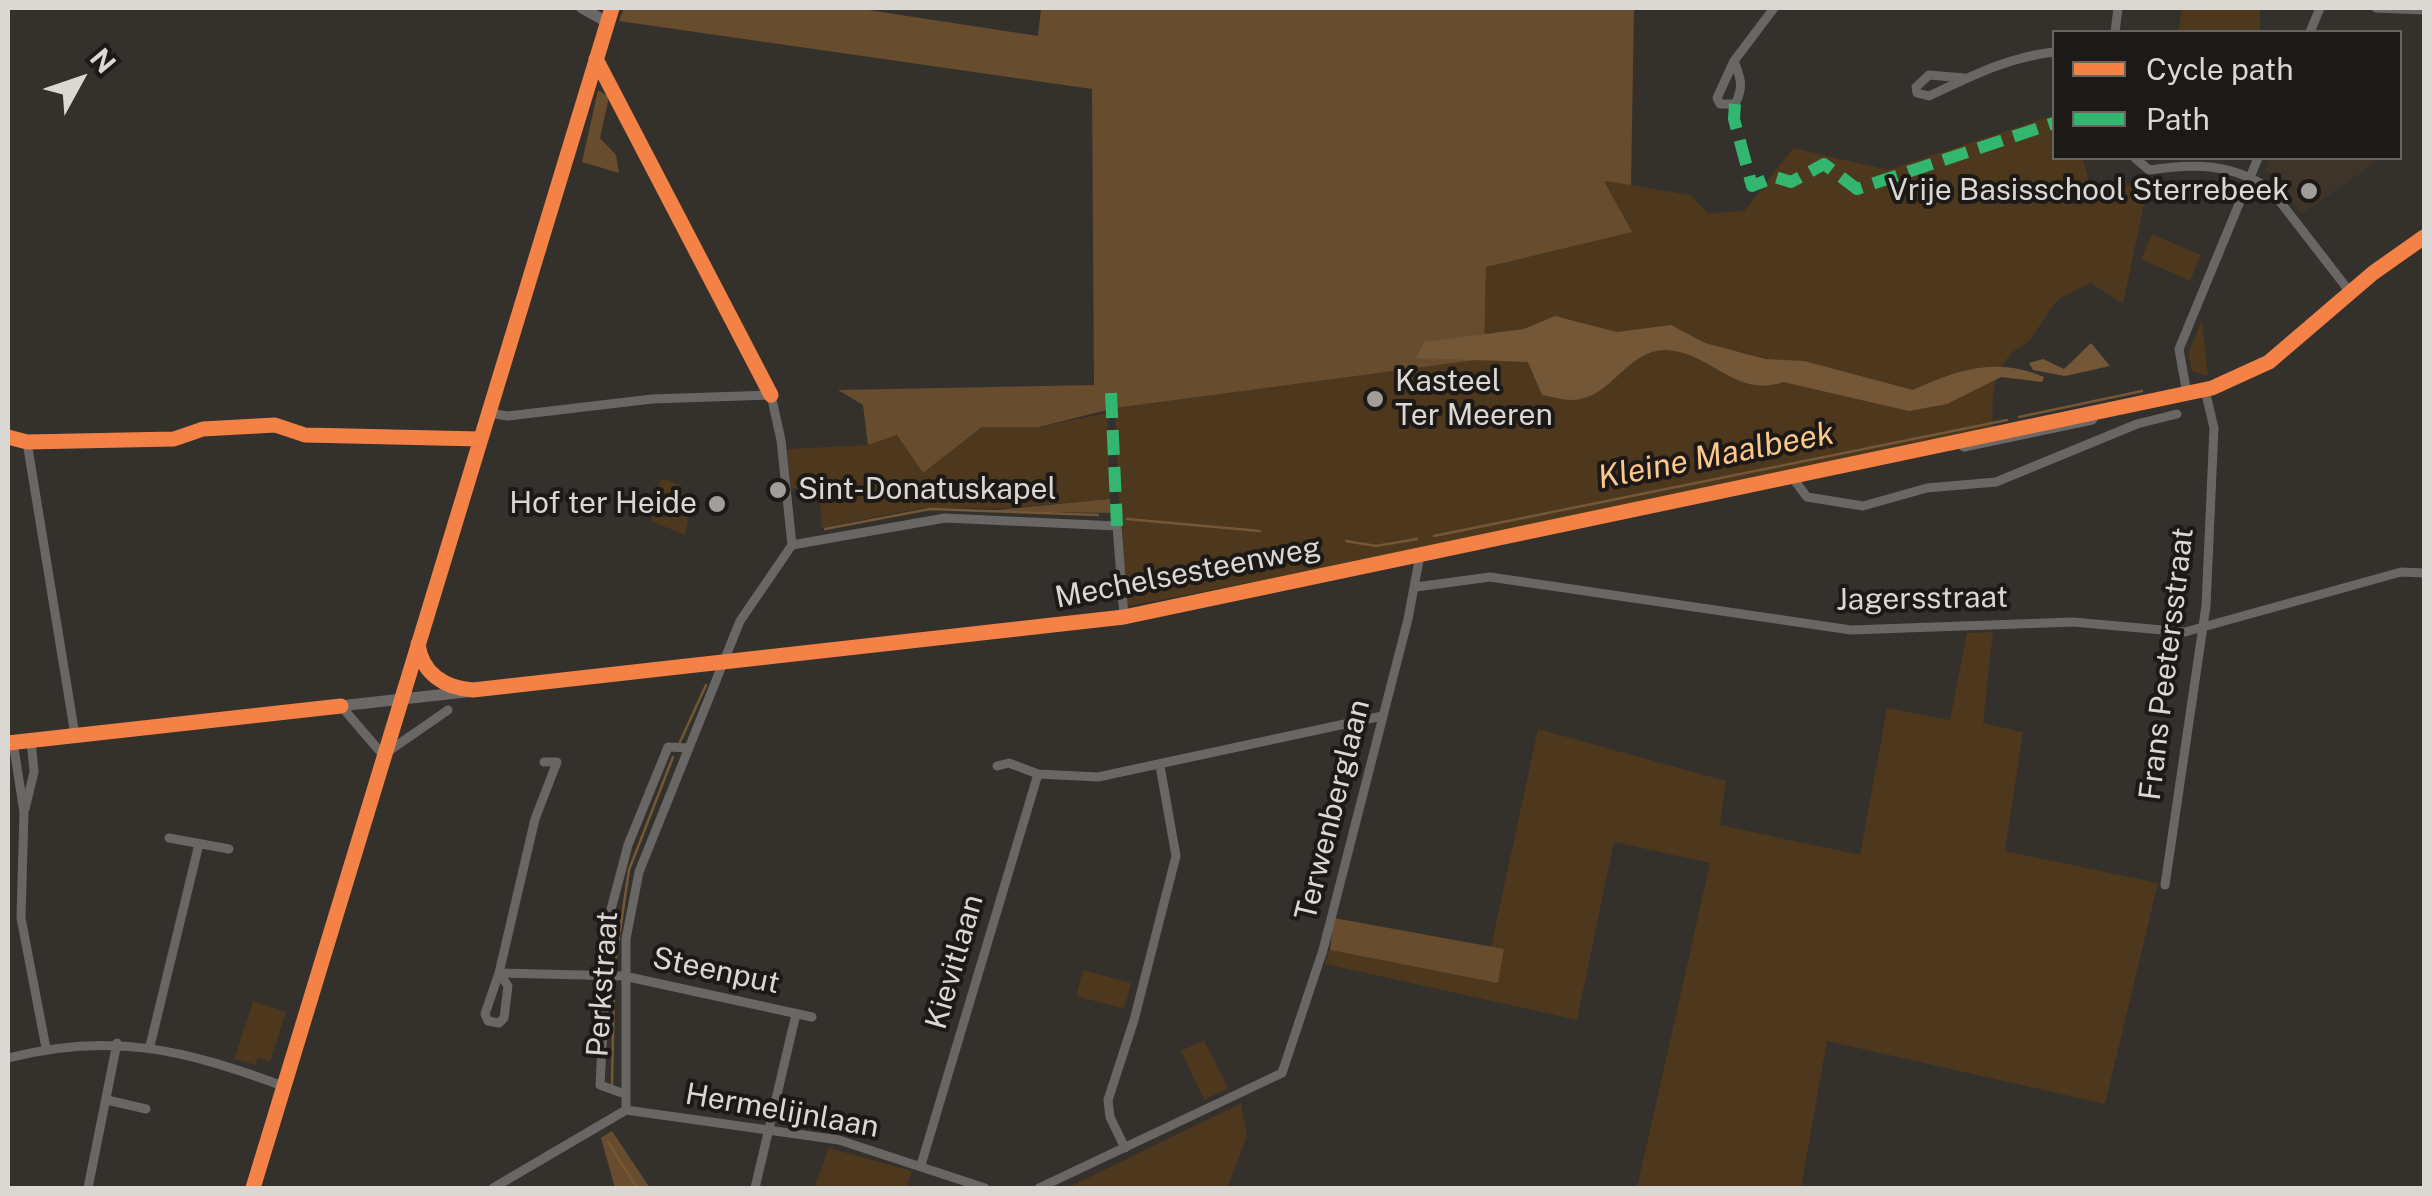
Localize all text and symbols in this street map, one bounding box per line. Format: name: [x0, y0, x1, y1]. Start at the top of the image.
north arrow: [30, 30, 130, 130]
legend: [2052, 30, 2402, 160]
text: N: [84, 41, 123, 79]
text: Cycle path: [2146, 51, 2294, 87]
text: Path: [2146, 101, 2210, 137]
place label: Vrije Basisschool Sterrebeek: [1888, 173, 2289, 209]
marker: Vrije Basisschool Sterrebeek: [2298, 180, 2320, 202]
place label: Kasteel Ter Meeren: [1395, 364, 1553, 434]
marker: Kasteel Ter Meeren: [1364, 388, 1386, 410]
water label: Kleine Maalbeek: [1595, 414, 1837, 498]
place label: Sint-Donatuskapel: [798, 472, 1057, 508]
marker: Sint-Donatuskapel: [767, 479, 789, 501]
place label: Hof ter Heide: [509, 486, 697, 522]
marker: Hof ter Heide: [706, 493, 728, 515]
street label: Frans Peetersstraat: [2132, 526, 2202, 802]
street label: Mechelsesteenweg: [1052, 530, 1324, 616]
street label: Jagersstraat: [1836, 580, 2008, 618]
street label: Terwenberglaan: [1288, 696, 1378, 924]
street label: Kievitlaan: [919, 891, 991, 1033]
street label: Perkstraat: [580, 910, 626, 1058]
street label: Steenput: [649, 940, 783, 1002]
street label: Hermelijnlaan: [683, 1076, 881, 1146]

